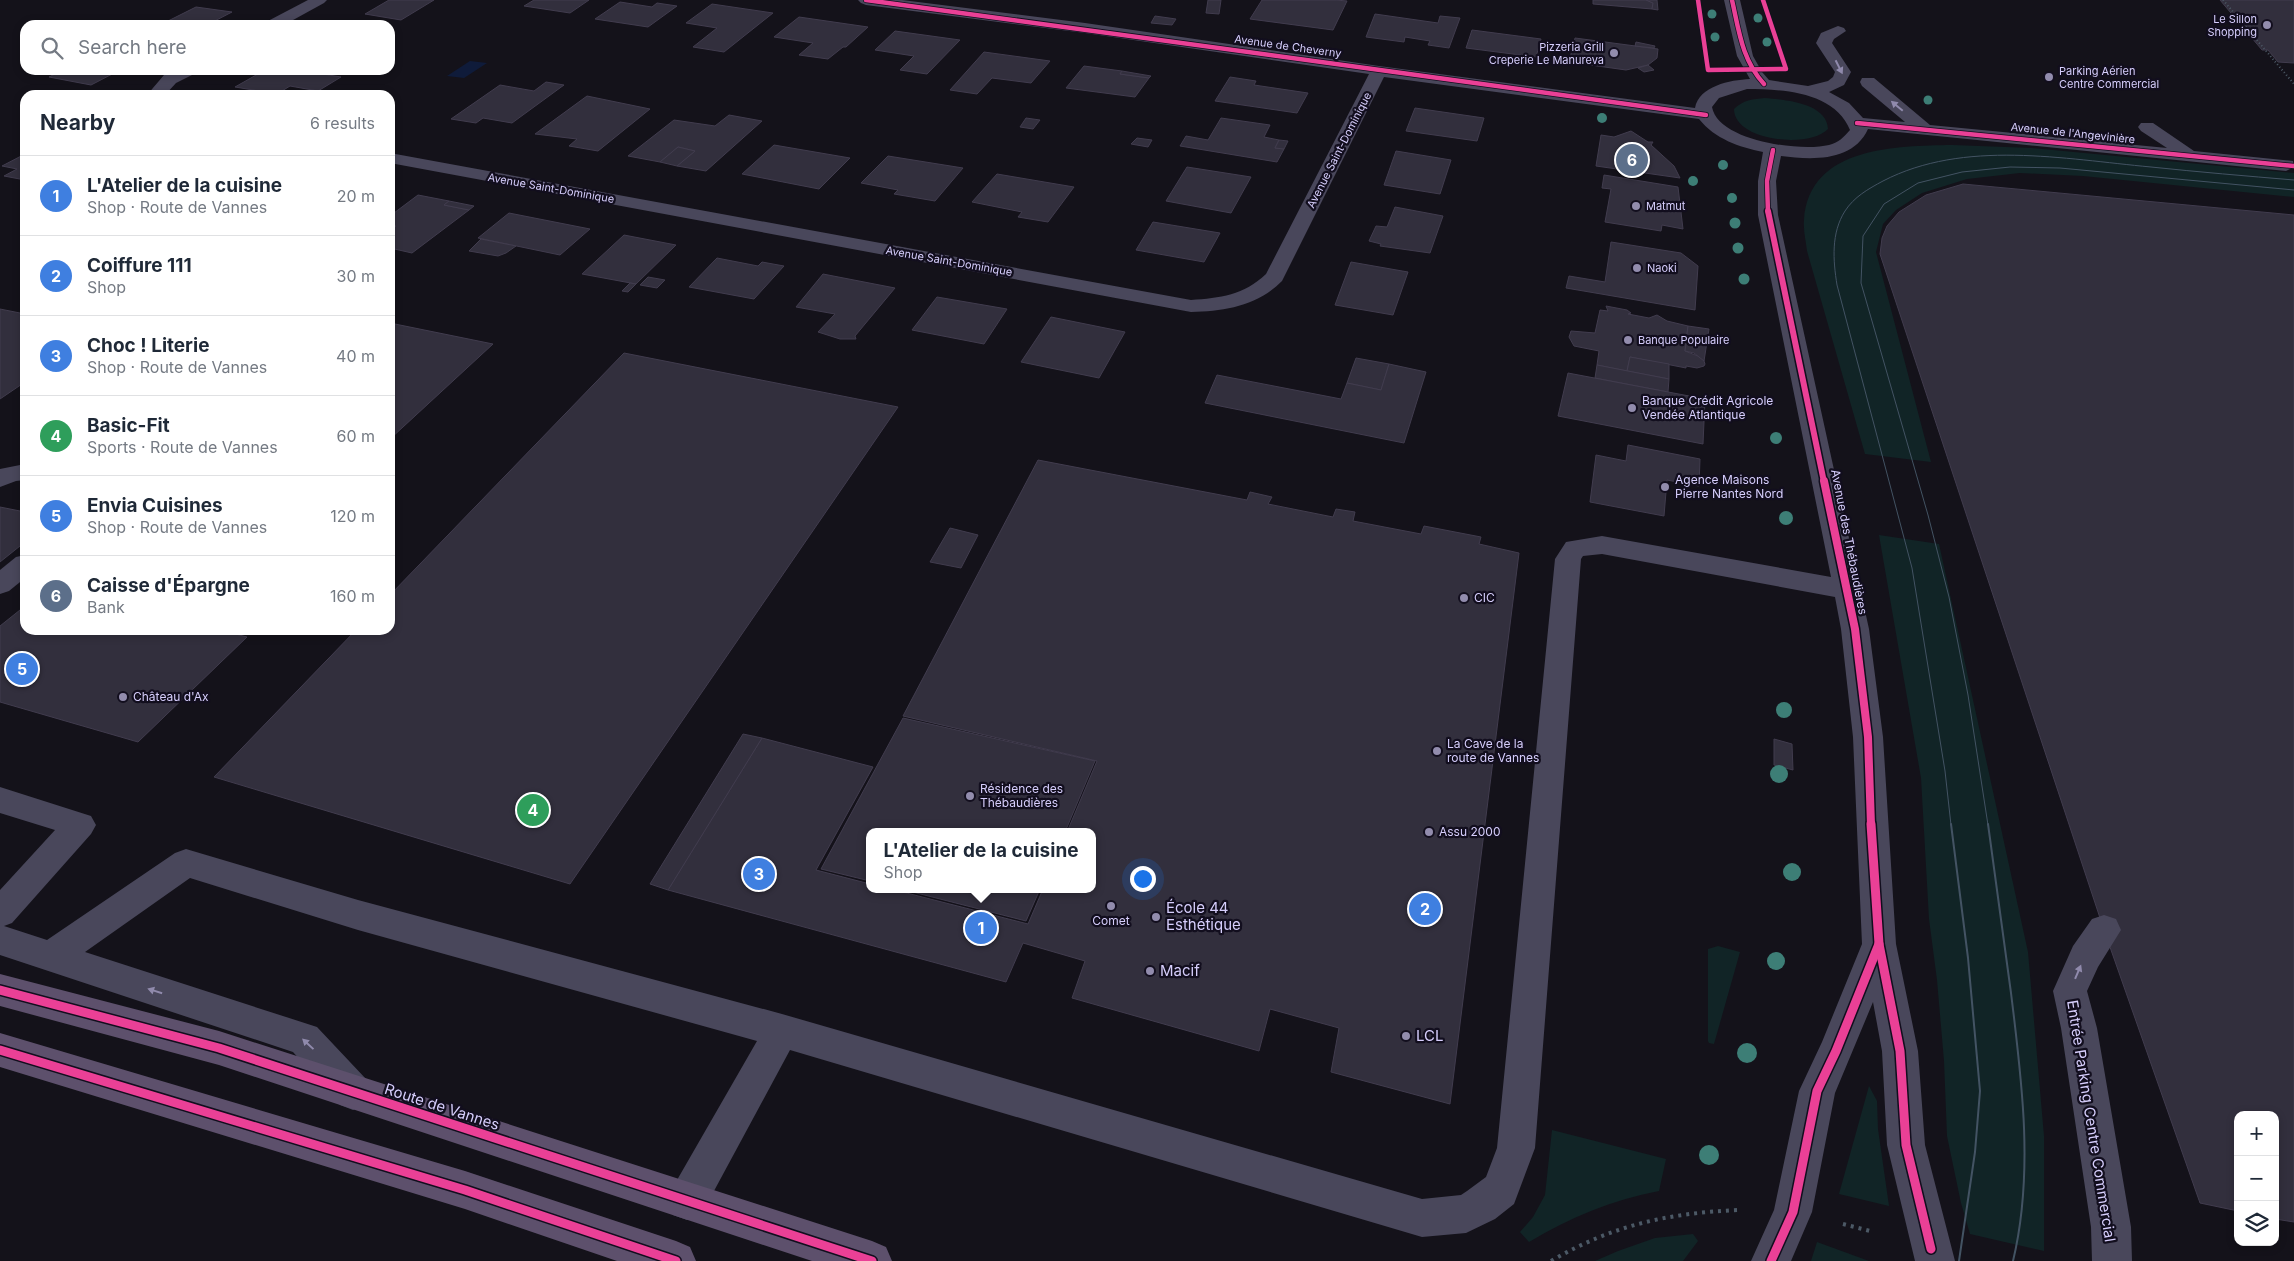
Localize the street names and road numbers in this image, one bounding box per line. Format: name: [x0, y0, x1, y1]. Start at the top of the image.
street label: Avenue de Cheverny: [1234, 32, 1342, 60]
street label: Avenue Saint-Dominique: [1304, 90, 1374, 210]
street label: Avenue de l'Angevinière: [2010, 120, 2136, 146]
street label: Avenue Saint-Dominique: [487, 170, 615, 206]
street label: Avenue Saint-Dominique: [885, 243, 1013, 279]
street label: Avenue des Thébaudières: [1828, 468, 1871, 616]
street label: Entrée Parking Centre Commercial: [2063, 999, 2120, 1243]
street label: Route de Vannes: [382, 1079, 502, 1134]

